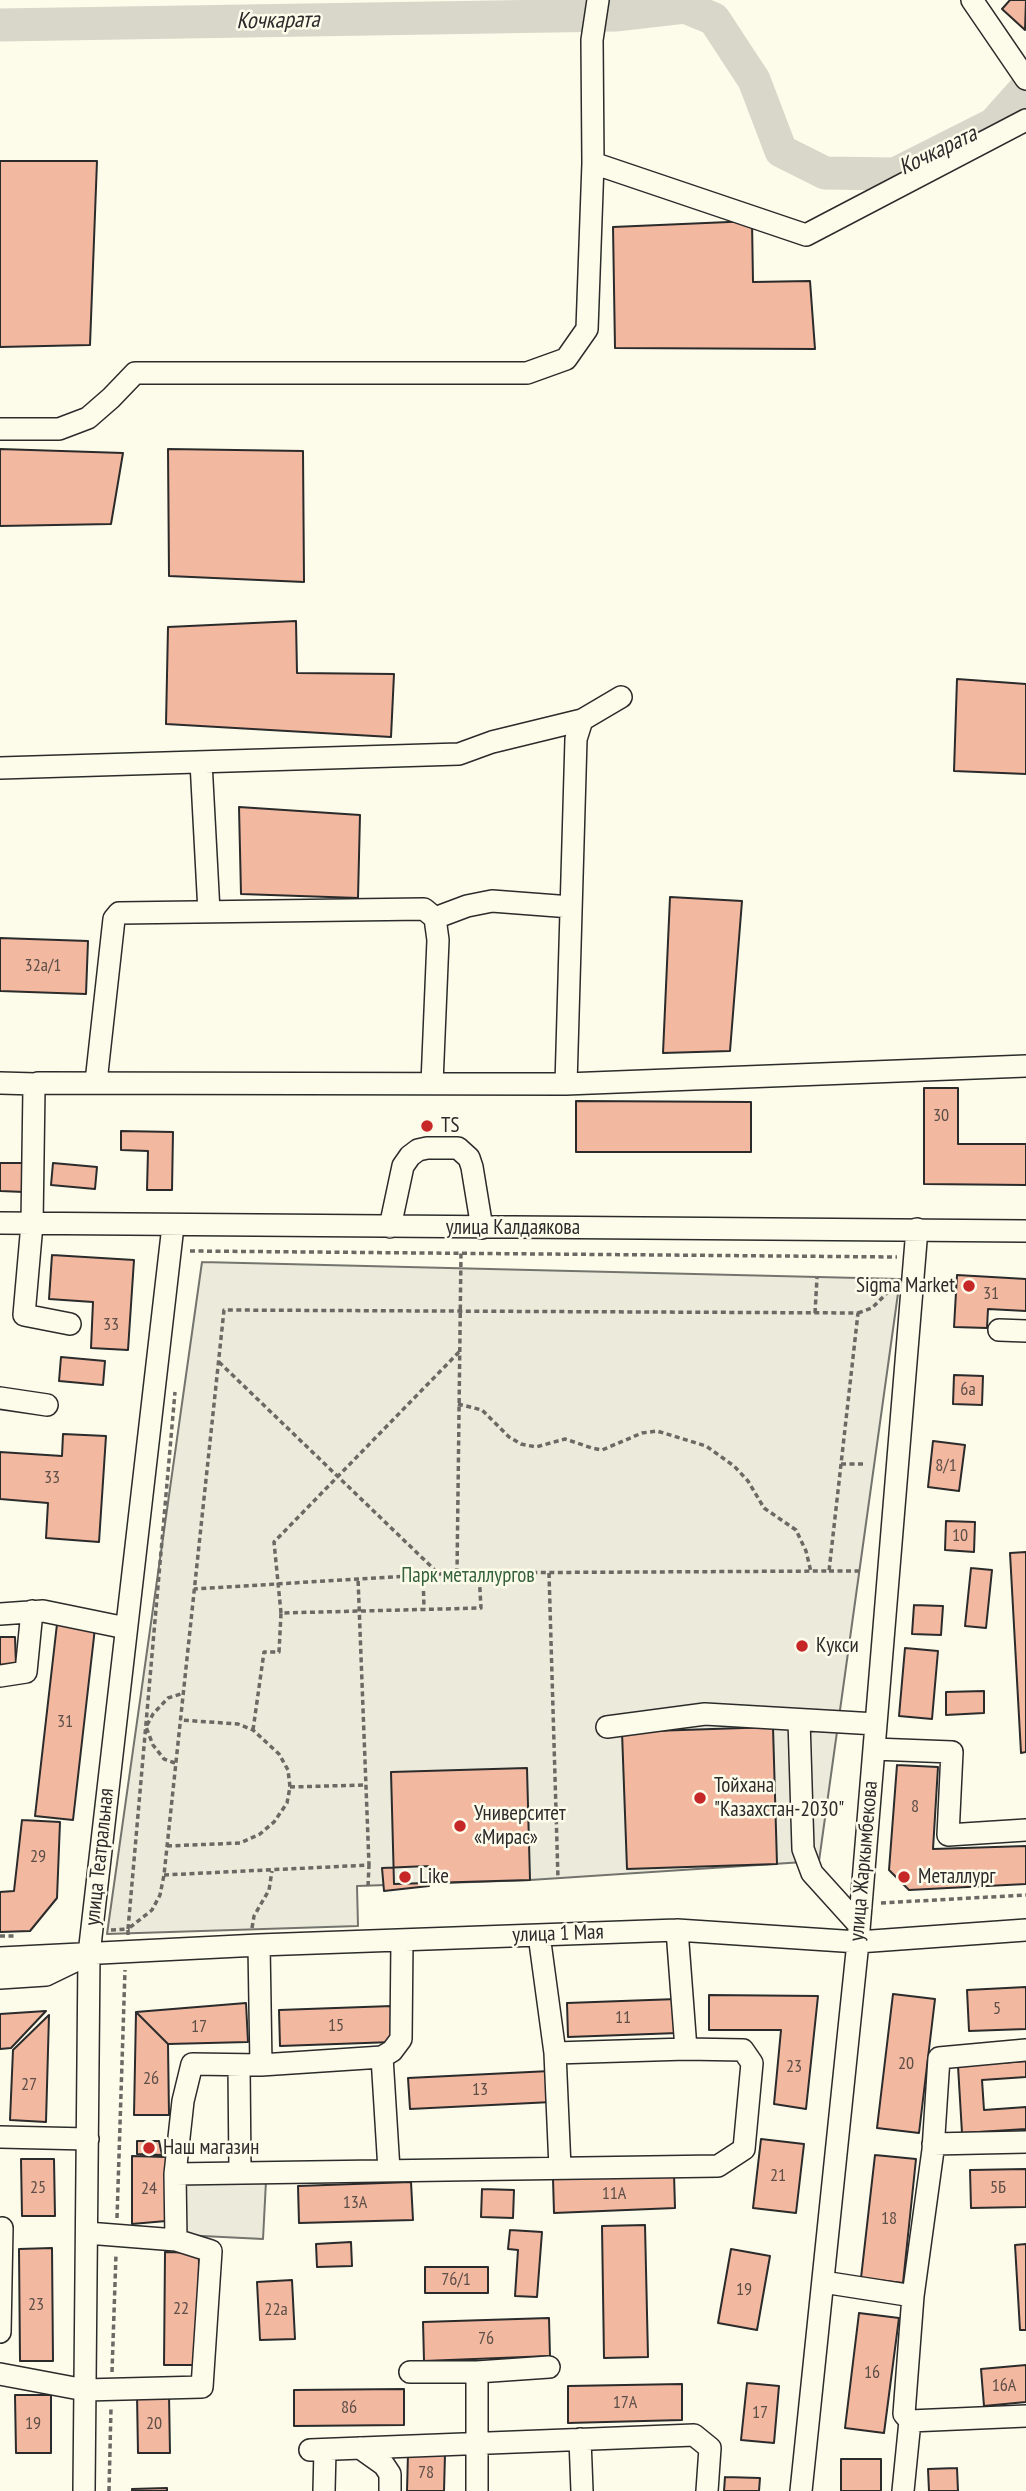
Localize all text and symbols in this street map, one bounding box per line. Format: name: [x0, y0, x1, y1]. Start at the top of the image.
water label: Кочкарата: [236, 6, 320, 36]
water label: Кочкарата: [895, 120, 981, 182]
house number: 32а/1: [25, 955, 61, 977]
house number: 30: [933, 1105, 949, 1127]
place label: TS: [441, 1113, 459, 1139]
marker: TS: [419, 1118, 435, 1134]
street label: улица Калдаякова: [446, 1215, 580, 1241]
place label: Sigma Market: [856, 1273, 955, 1299]
marker: Sigma Market: [961, 1278, 977, 1294]
house number: 31: [983, 1283, 999, 1305]
house number: 33: [103, 1314, 119, 1336]
house number: 6а: [960, 1379, 976, 1401]
house number: 8/1: [935, 1455, 957, 1477]
house number: 33: [44, 1467, 60, 1489]
house number: 10: [952, 1525, 968, 1547]
park label: Парк металлургов: [401, 1563, 535, 1589]
place label: Кукси: [816, 1633, 859, 1659]
marker: Кукси: [794, 1638, 810, 1654]
house number: 31: [57, 1711, 73, 1733]
place label: Тойхана "Казахстан-2030": [714, 1773, 844, 1823]
street label: улица Жаркымбекова: [844, 1780, 884, 1942]
street label: улица Театральная: [80, 1787, 120, 1927]
marker: Тойхана "Казахстан-2030": [692, 1790, 708, 1806]
house number: 8: [911, 1796, 919, 1818]
place label: Университет «Мирас»: [474, 1801, 566, 1851]
marker: Университет «Мирас»: [452, 1818, 468, 1834]
house number: 29: [30, 1846, 46, 1868]
place label: Like: [419, 1864, 449, 1890]
place label: Металлург: [918, 1864, 996, 1890]
marker: Like: [397, 1869, 413, 1885]
marker: Металлург: [896, 1869, 912, 1885]
street label: улица 1 Мая: [512, 1920, 604, 1948]
house number: 5: [993, 1998, 1001, 2020]
house number: 11: [615, 2007, 631, 2029]
house number: 15: [328, 2015, 344, 2037]
house number: 17: [191, 2016, 207, 2038]
house number: 20: [898, 2053, 914, 2075]
house number: 23: [786, 2056, 802, 2078]
house number: 26: [143, 2068, 159, 2090]
house number: 27: [21, 2074, 37, 2096]
house number: 13: [472, 2079, 488, 2101]
place label: Наш магазин: [163, 2135, 259, 2161]
marker: Наш магазин: [141, 2140, 157, 2156]
house number: 21: [770, 2165, 786, 2187]
house number: 25: [30, 2177, 46, 2199]
house number: 5Б: [990, 2177, 1006, 2199]
house number: 24: [141, 2178, 157, 2200]
house number: 11А: [602, 2183, 626, 2205]
house number: 13А: [343, 2192, 367, 2214]
house number: 18: [881, 2208, 897, 2230]
house number: 76/1: [441, 2269, 471, 2291]
house number: 19: [736, 2279, 752, 2301]
house number: 23: [28, 2294, 44, 2316]
house number: 22: [173, 2298, 189, 2320]
house number: 22а: [264, 2299, 288, 2321]
house number: 76: [478, 2328, 494, 2350]
house number: 16: [864, 2362, 880, 2384]
house number: 16А: [992, 2375, 1016, 2397]
house number: 17А: [613, 2392, 637, 2414]
house number: 86: [341, 2397, 357, 2419]
house number: 17: [752, 2402, 768, 2424]
house number: 19: [25, 2413, 41, 2435]
house number: 20: [146, 2413, 162, 2435]
house number: 78: [418, 2462, 434, 2484]

